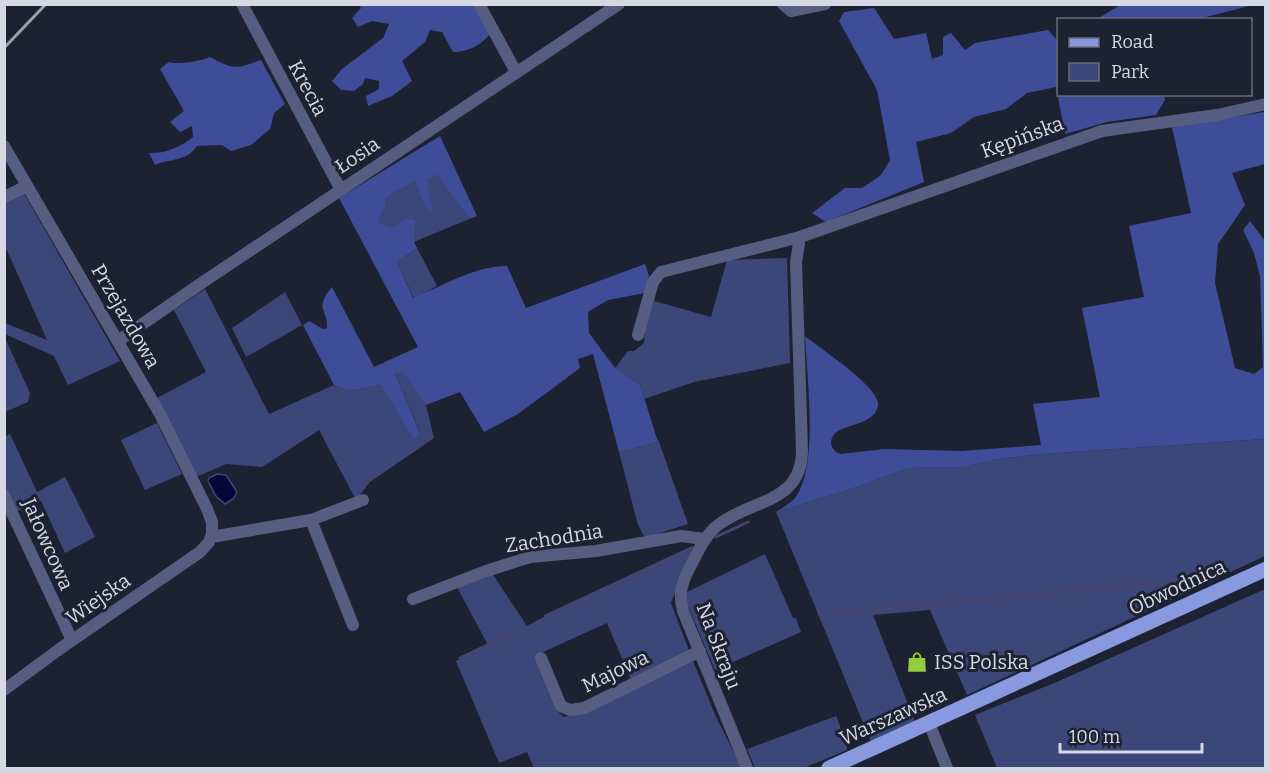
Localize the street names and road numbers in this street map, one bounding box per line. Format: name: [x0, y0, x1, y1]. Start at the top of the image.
street label: Krecia: [283, 56, 333, 120]
street label: Kępińska: [977, 111, 1067, 163]
street label: Łosia: [330, 131, 384, 179]
street label: Przejazdowa: [86, 260, 165, 373]
street label: Jałowcowa: [17, 493, 79, 594]
street label: Zachodnia: [504, 518, 604, 558]
street label: Obwodnica: [1125, 554, 1229, 620]
street label: Wiejska: [61, 568, 135, 631]
street label: Na Skraju: [691, 599, 746, 693]
street label: Majowa: [578, 645, 653, 698]
street label: Warszawska: [836, 682, 950, 750]

